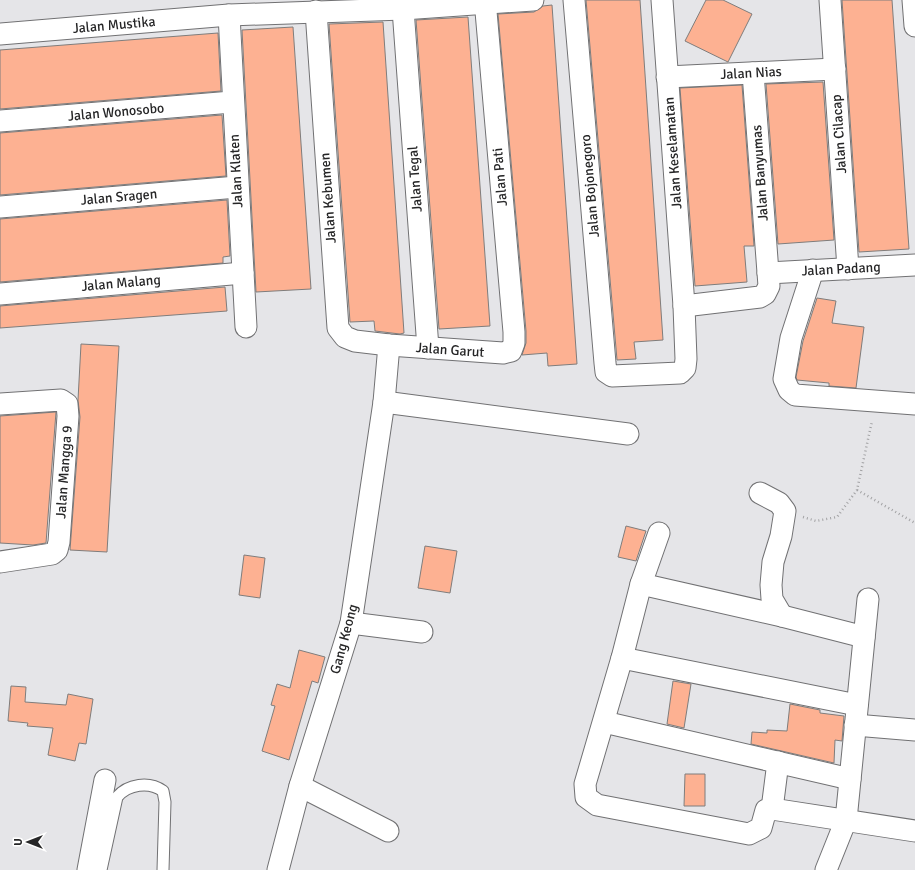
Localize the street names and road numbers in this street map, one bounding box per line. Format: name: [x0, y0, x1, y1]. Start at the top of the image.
street label: Jalan Mustika: [72, 13, 156, 37]
street label: Jalan Nias: [720, 63, 782, 83]
street label: Jalan Cilacap: [828, 94, 850, 174]
street label: Jalan Keselamatan: [661, 96, 685, 210]
street label: Jalan Wonosobo: [67, 99, 165, 125]
street label: Jalan Banyumas: [748, 124, 772, 222]
street label: Jalan Klaten: [226, 134, 246, 208]
street label: Jalan Bojonegoro: [577, 134, 603, 238]
street label: Jalan Tegal: [404, 145, 426, 213]
street label: Jalan Pati: [489, 147, 511, 207]
street label: Jalan Kebumen: [316, 152, 340, 244]
street label: Jalan Sragen: [80, 185, 158, 209]
street label: Jalan Padang: [801, 258, 881, 280]
street label: Jalan Malang: [81, 271, 161, 295]
street label: Jalan Garut: [415, 339, 485, 361]
street label: Jalan Mangga 9: [52, 425, 76, 519]
street label: Gang Keong: [327, 602, 361, 676]

